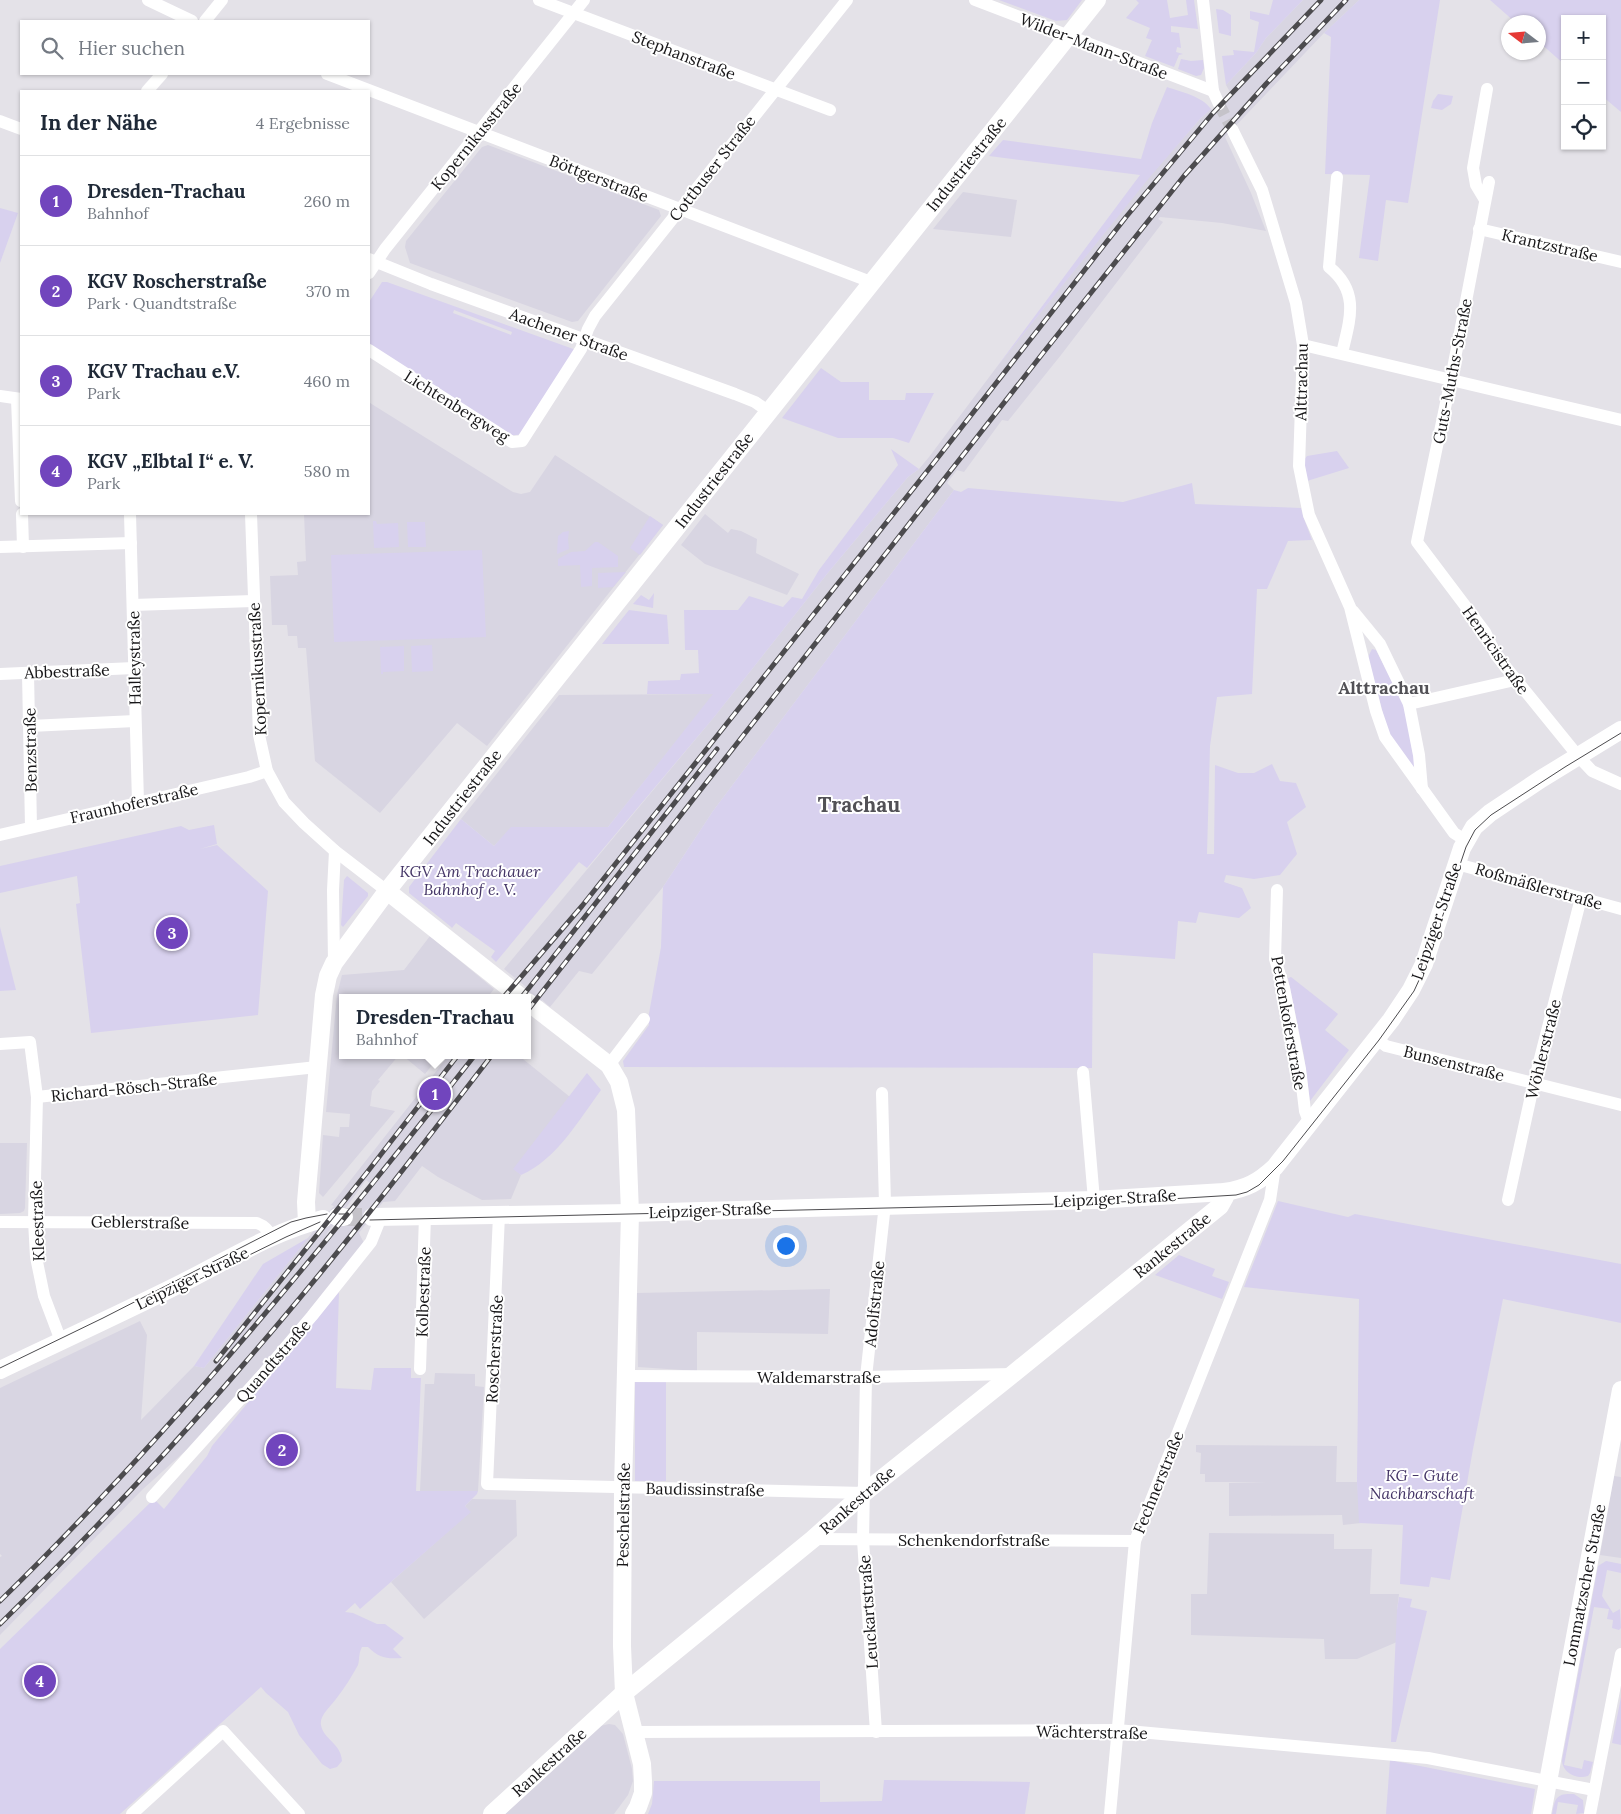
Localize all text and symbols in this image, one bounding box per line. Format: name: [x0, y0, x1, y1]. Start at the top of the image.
street label: Wilder-Mann-Straße: [1017, 9, 1171, 84]
north arrow: [1501, 15, 1546, 60]
map controls: [1561, 15, 1606, 150]
button: +: [1561, 15, 1606, 60]
search box: [20, 20, 370, 75]
street label: Stephanstraße: [629, 26, 739, 84]
icon: search: [38, 34, 66, 62]
text: Hier suchen: [78, 36, 185, 60]
button: −: [1561, 60, 1606, 105]
street label: Kopernikusstraße: [426, 78, 526, 194]
button: locate: [1561, 105, 1606, 150]
text: In der Nähe: [40, 109, 157, 136]
street label: Cottbuser Straße: [664, 111, 760, 225]
street label: Industriestraße: [922, 112, 1010, 215]
text: 4 Ergebnisse: [256, 113, 350, 133]
street label: Böttgerstraße: [547, 150, 652, 206]
text: Dresden-Trachau: [87, 179, 246, 203]
text: 1: [53, 191, 59, 211]
text: 260 m: [304, 191, 350, 211]
text: Bahnhof: [87, 203, 149, 223]
street label: Krantzstraße: [1500, 224, 1600, 266]
text: KGV Roscherstraße: [87, 269, 267, 293]
text: 2: [52, 281, 60, 301]
text: 370 m: [306, 281, 350, 301]
text: Park · Quandtstraße: [87, 293, 237, 313]
street label: Guts-Muths-Straße: [1428, 296, 1476, 445]
street label: Aachener Straße: [506, 303, 631, 365]
street label: Alttrachau: [1290, 342, 1312, 422]
text: KGV Trachau e.V.: [87, 359, 240, 383]
street label: Lichtenbergweg: [401, 366, 514, 447]
text: 3: [52, 371, 60, 391]
text: 460 m: [304, 371, 350, 391]
text: Park: [87, 383, 120, 403]
street label: Industriestraße: [670, 428, 758, 532]
text: KGV „Elbtal I“ e. V.: [87, 449, 254, 473]
text: 4: [52, 461, 60, 481]
text: 580 m: [304, 461, 350, 481]
text: Park: [87, 473, 120, 493]
street label: Kopernikusstraße: [244, 602, 270, 736]
street label: Henricistraße: [1458, 602, 1534, 698]
street label: Halleystraße: [123, 610, 145, 705]
street label: Abbestraße: [23, 660, 110, 683]
district label: Alttrachau: [1338, 676, 1430, 699]
street label: Benzstraße: [19, 707, 41, 793]
street label: Industriestraße: [418, 745, 506, 849]
street label: Fraunhoferstraße: [68, 778, 200, 827]
district label: Trachau: [818, 791, 900, 818]
street label: Roßmäßlerstraße: [1473, 858, 1605, 914]
street label: Leipziger Straße: [1407, 859, 1466, 982]
park label: KGV Am Trachauer Bahnhof e. V.: [400, 861, 541, 899]
pin: 3: [156, 914, 188, 952]
street label: Pettenkoferstraße: [1267, 954, 1311, 1092]
popup: [339, 994, 531, 1059]
street label: Wöhlerstraße: [1521, 997, 1565, 1101]
text: Dresden-Trachau: [356, 1005, 514, 1029]
text: Bahnhof: [356, 1029, 417, 1049]
street label: Bunsenstraße: [1402, 1041, 1507, 1085]
street label: Richard-Rösch-Straße: [50, 1068, 218, 1106]
pin: 1: [419, 1075, 451, 1113]
street label: Kleestraße: [26, 1180, 48, 1262]
street label: Leipziger Straße: [1053, 1185, 1177, 1211]
street label: Leipziger Straße: [648, 1198, 772, 1222]
street label: Rankestraße: [1129, 1208, 1215, 1282]
street label: Geblerstraße: [91, 1211, 190, 1233]
your location: [773, 1233, 799, 1259]
street label: Leipziger Straße: [132, 1242, 252, 1314]
street label: Kolbestraße: [411, 1246, 435, 1338]
street label: Adolfstraße: [859, 1259, 889, 1349]
street label: Roscherstraße: [481, 1294, 507, 1404]
street label: Quandtstraße: [231, 1315, 315, 1407]
street label: Waldemarstraße: [757, 1367, 881, 1387]
street label: Fechnerstraße: [1128, 1428, 1188, 1536]
pin: 2: [266, 1431, 298, 1469]
street label: Peschelstraße: [612, 1462, 634, 1568]
street label: Rankestraße: [815, 1462, 899, 1538]
park label: KG - Gute Nachbarschaft: [1370, 1465, 1475, 1503]
street label: Baudissinstraße: [645, 1478, 765, 1500]
street label: Lommatzscher Straße: [1558, 1502, 1610, 1668]
street label: Schenkendorfstraße: [898, 1530, 1050, 1550]
street label: Leuckartstraße: [854, 1554, 882, 1670]
pin: 4: [24, 1662, 56, 1700]
street label: Wächterstraße: [1036, 1721, 1148, 1743]
street label: Rankestraße: [508, 1723, 591, 1801]

